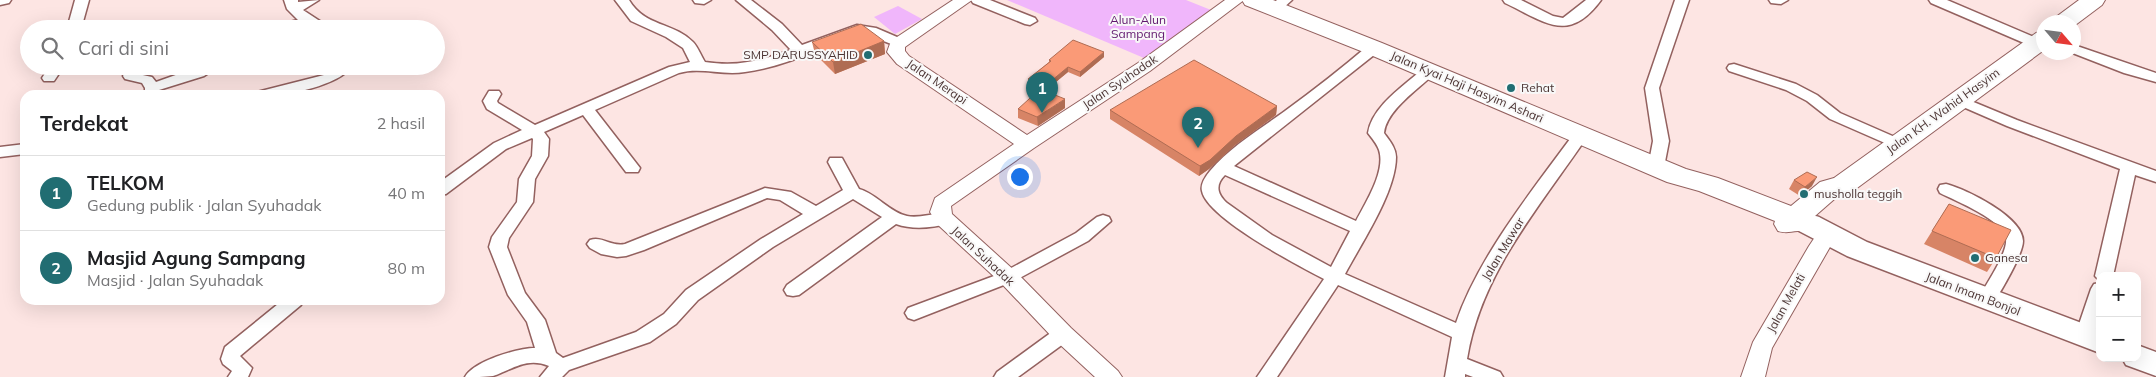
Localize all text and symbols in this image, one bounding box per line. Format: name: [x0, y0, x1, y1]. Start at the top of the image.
park label: Alun-Alun Sampang: [1110, 12, 1166, 41]
north arrow: [2036, 15, 2081, 60]
search box: [20, 20, 445, 75]
icon: search: [38, 34, 66, 62]
text: Cari di sini: [78, 36, 169, 60]
place label: SMP DARUSSYAHID: [743, 47, 858, 62]
street label: Jalan Kyai Haji Hasyim Ashari: [1389, 47, 1546, 126]
marker: SMP DARUSSYAHID: [862, 49, 874, 61]
street label: Jalan Syuhadak: [1080, 51, 1161, 112]
street label: Jalan Merapi: [904, 56, 971, 107]
street label: Jalan KH. Wahid Hasyim: [1883, 65, 2002, 157]
pin: 1: [1026, 72, 1058, 113]
place label: Rehat: [1521, 80, 1554, 95]
marker: Rehat: [1505, 82, 1517, 94]
pin: 2: [1182, 107, 1214, 148]
text: Terdekat: [40, 110, 128, 136]
text: 2 hasil: [377, 113, 425, 133]
your location: [1007, 164, 1033, 190]
text: TELKOM: [87, 171, 164, 195]
text: 1: [51, 183, 61, 203]
text: 40 m: [388, 183, 425, 203]
place label: musholla teggih: [1814, 186, 1902, 201]
marker: musholla teggih: [1798, 188, 1810, 200]
text: Gedung publik · Jalan Syuhadak: [87, 195, 322, 215]
street label: Jalan Mawar: [1478, 214, 1528, 283]
street label: Jalan Suhadak: [949, 223, 1019, 289]
text: Masjid Agung Sampang: [87, 246, 305, 270]
place label: Ganesa: [1985, 250, 2028, 265]
marker: Ganesa: [1969, 252, 1981, 264]
text: 2: [51, 258, 61, 278]
text: 80 m: [388, 258, 425, 278]
street label: Jalan Imam Bonjol: [1924, 269, 2023, 319]
text: Masjid · Jalan Syuhadak: [87, 270, 263, 290]
street label: Jalan Melati: [1763, 270, 1808, 335]
map controls: [2096, 272, 2141, 362]
button: +: [2096, 272, 2141, 317]
button: −: [2096, 317, 2141, 362]

